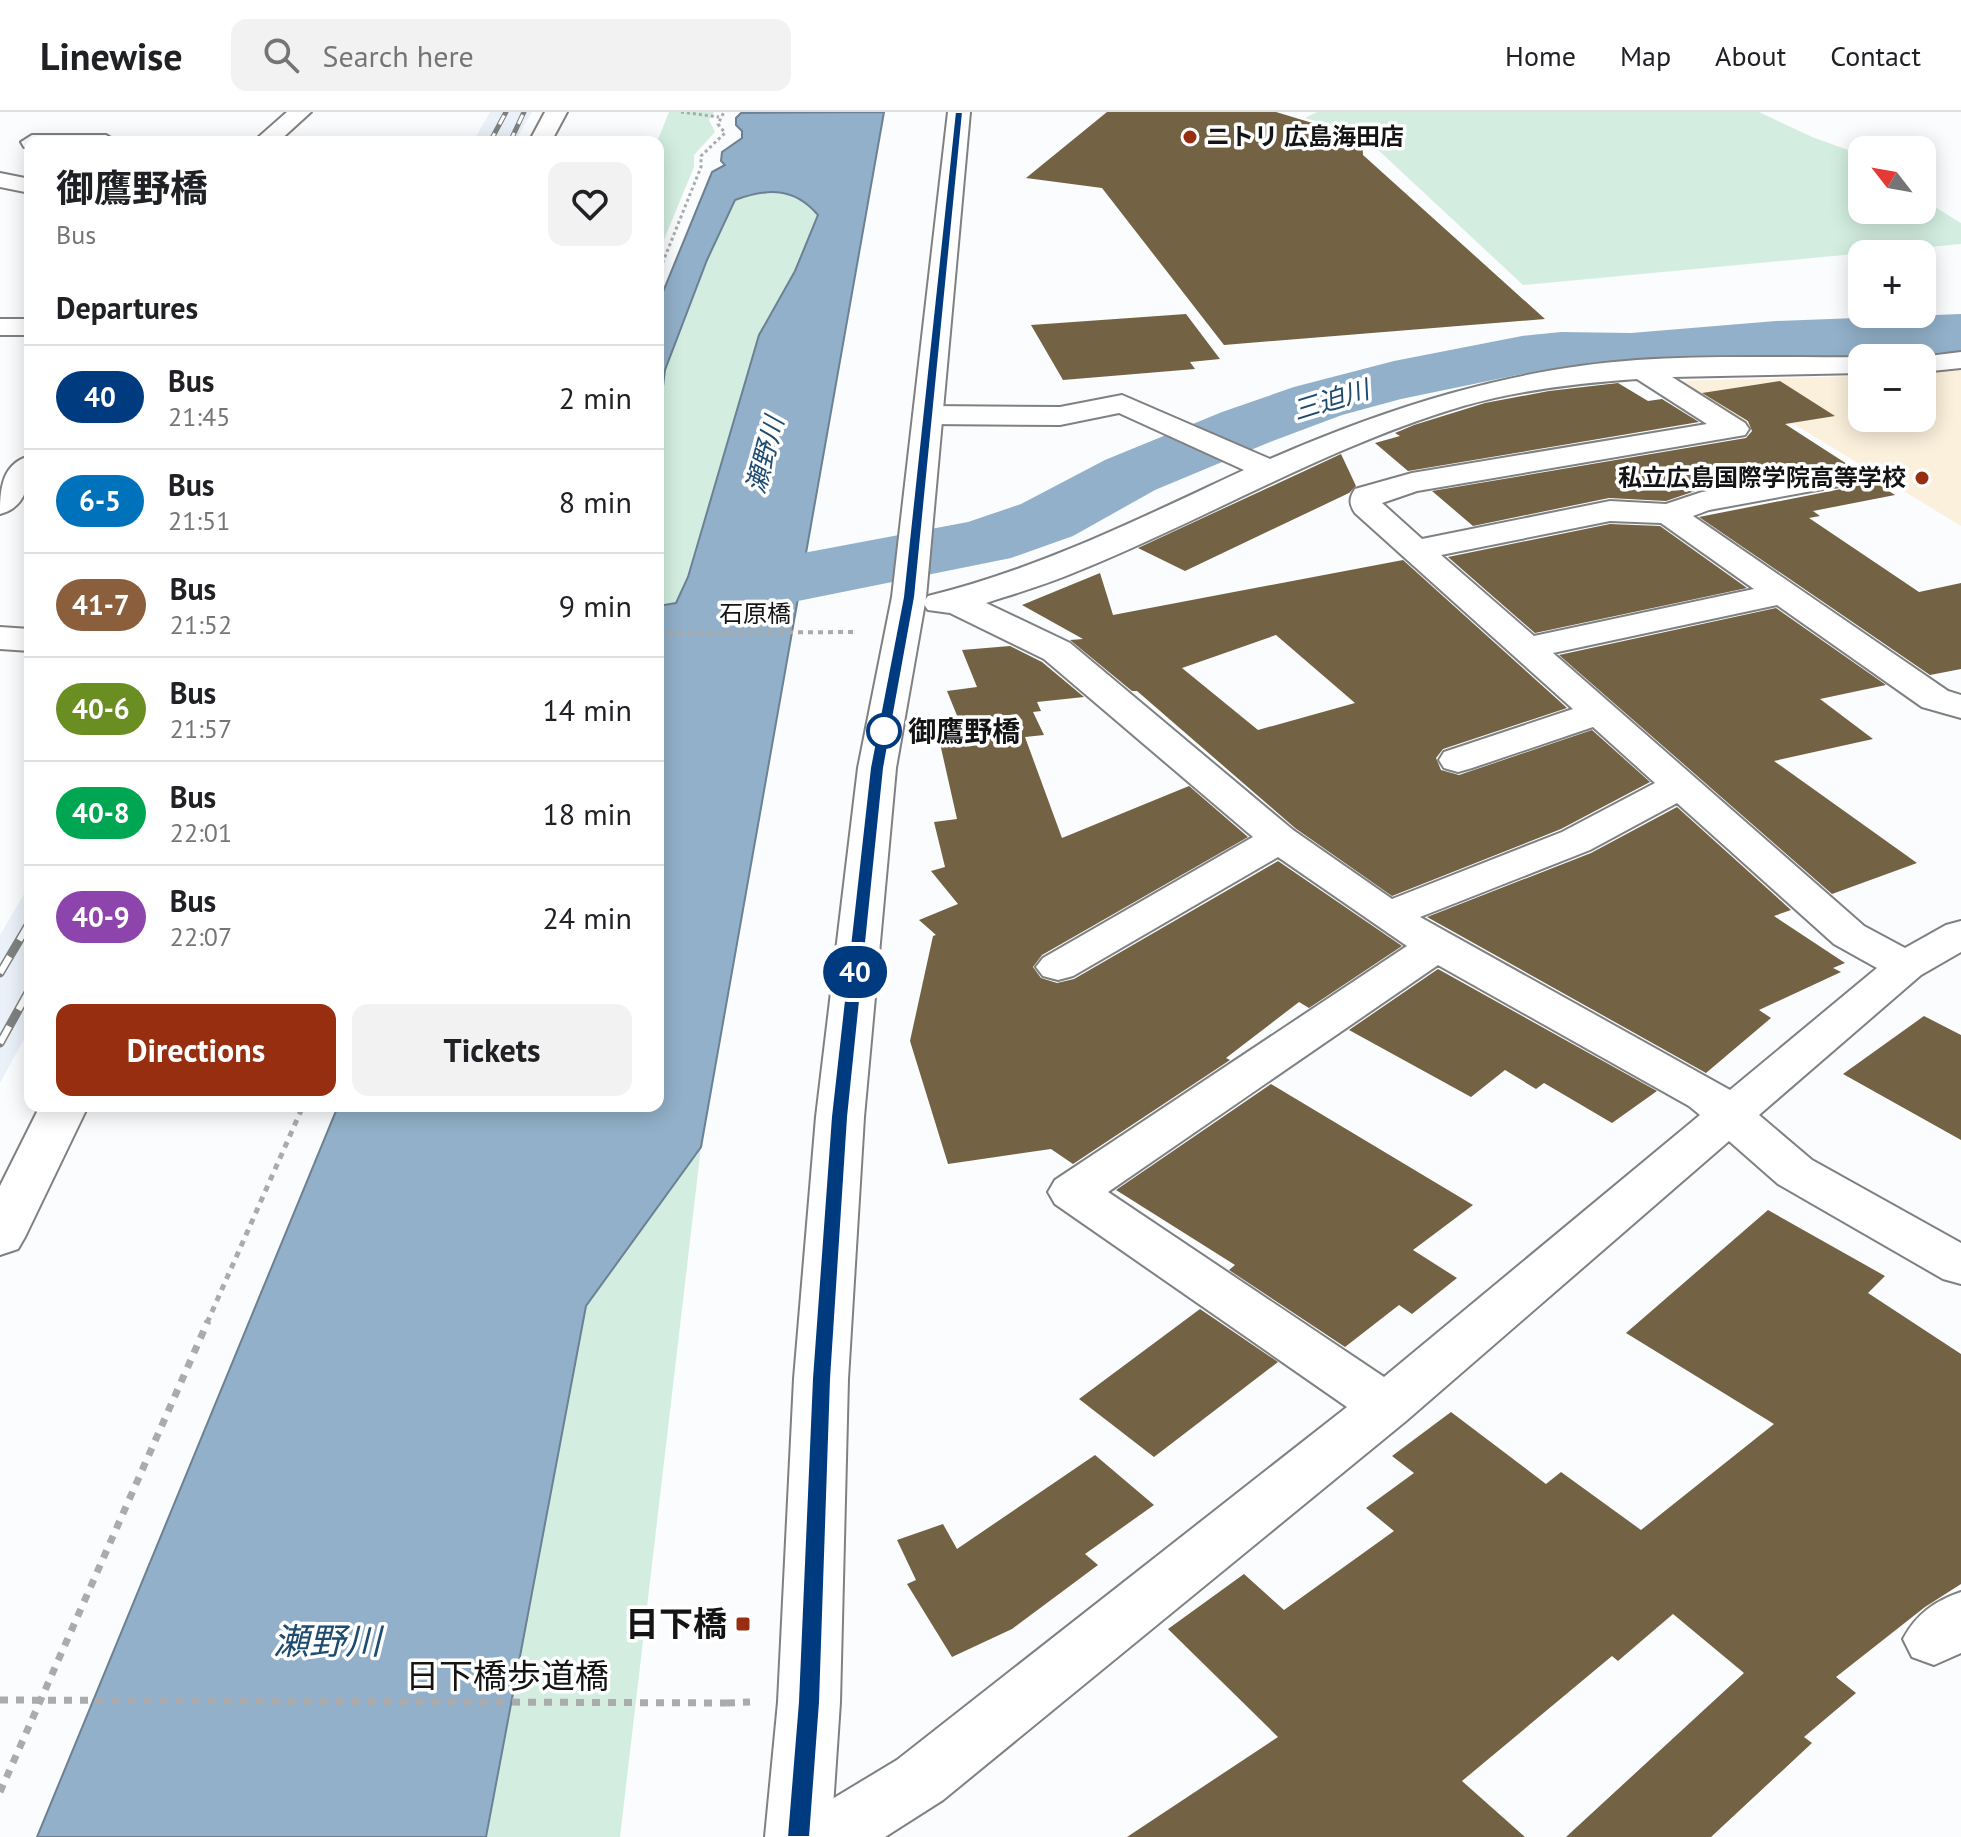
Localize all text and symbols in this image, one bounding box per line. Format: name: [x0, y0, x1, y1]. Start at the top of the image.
search box: [231, 19, 791, 91]
text: Linewise: [40, 31, 183, 80]
icon: search: [259, 33, 303, 77]
text: Search here: [323, 36, 474, 75]
text: Home: [1505, 37, 1576, 74]
text: Map: [1620, 37, 1671, 74]
text: About: [1715, 37, 1786, 74]
text: Contact: [1830, 37, 1921, 74]
place label: ニトリ 広島海田店: [1206, 121, 1404, 152]
marker: ニトリ 広島海田店: [1181, 128, 1199, 146]
north arrow: [1848, 136, 1936, 224]
map controls: [1848, 136, 1936, 432]
button: heart: [548, 162, 632, 246]
text: 御鷹野橋: [56, 163, 208, 212]
text: Bus: [56, 218, 96, 251]
button: +: [1848, 240, 1936, 328]
text: Departures: [56, 288, 198, 327]
button: −: [1848, 344, 1936, 432]
text: Bus: [168, 361, 215, 400]
water label: 三迫川: [1289, 371, 1376, 427]
text: 40: [84, 378, 116, 415]
text: 2 min: [559, 378, 632, 417]
text: 21:45: [168, 400, 230, 433]
water label: 瀬野川: [738, 410, 791, 497]
place label: 私立広島国際学院高等学校: [1618, 462, 1906, 493]
text: Bus: [168, 465, 215, 504]
marker: 私立広島国際学院高等学校: [1913, 469, 1931, 487]
text: 6-5: [79, 482, 121, 519]
text: 8 min: [559, 482, 632, 521]
text: 21:51: [168, 504, 230, 537]
text: Bus: [170, 569, 216, 608]
text: 41-7: [72, 586, 130, 623]
text: 9 min: [559, 586, 632, 625]
street label: 石原橋: [719, 598, 791, 629]
text: 21:52: [170, 608, 232, 641]
text: Bus: [170, 673, 216, 712]
text: 40-6: [72, 690, 130, 727]
text: 14 min: [542, 690, 632, 729]
text: 21:57: [170, 712, 232, 745]
place label: 御鷹野橋: [908, 712, 1020, 749]
marker: 御鷹野橋: [867, 714, 901, 748]
text: Bus: [170, 777, 216, 816]
text: 40-8: [72, 794, 130, 831]
text: 18 min: [542, 794, 632, 833]
text: 22:01: [170, 816, 232, 849]
text: Bus: [170, 881, 216, 920]
text: 40-9: [72, 898, 130, 935]
text: 24 min: [542, 898, 632, 937]
text: 22:07: [170, 920, 232, 953]
line badge: 40: [819, 946, 891, 998]
text: 40: [839, 953, 871, 990]
button: Directions: [56, 1004, 336, 1096]
button: Tickets: [352, 1004, 632, 1096]
place label: 日下橋: [625, 1601, 727, 1645]
marker: 日下橋: [734, 1615, 752, 1633]
water label: 瀬野川: [273, 1617, 385, 1664]
street label: 日下橋歩道橋: [405, 1653, 609, 1697]

